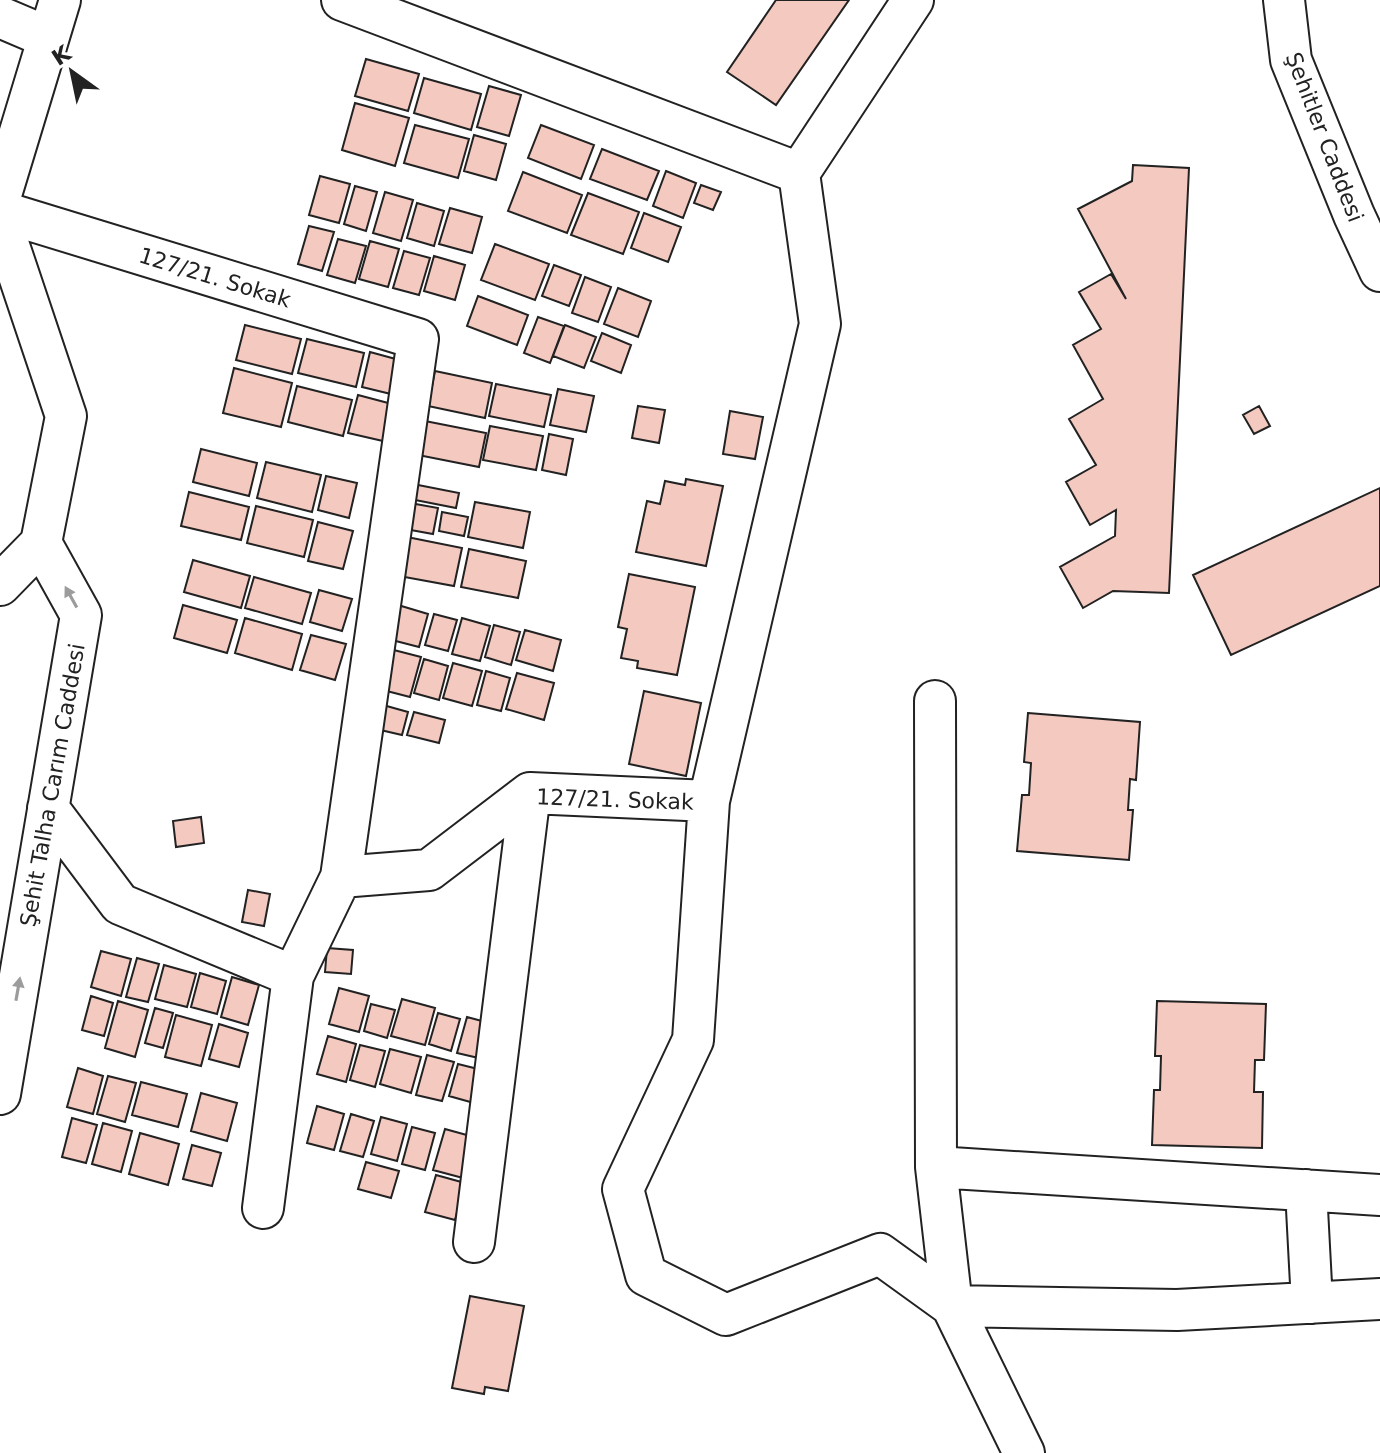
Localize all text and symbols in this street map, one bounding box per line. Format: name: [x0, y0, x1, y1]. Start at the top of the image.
north arrow: [32, 32, 112, 112]
text: K: [47, 40, 76, 71]
street label: Şehitler Caddesi: [1281, 49, 1368, 226]
street label: 127/21. Sokak: [136, 243, 294, 313]
one-way arrow: [64, 586, 78, 608]
street label: Şehit Talha Carım Caddesi: [15, 641, 90, 929]
street label: 127/21. Sokak: [536, 784, 694, 815]
one-way arrow: [12, 976, 24, 1001]

